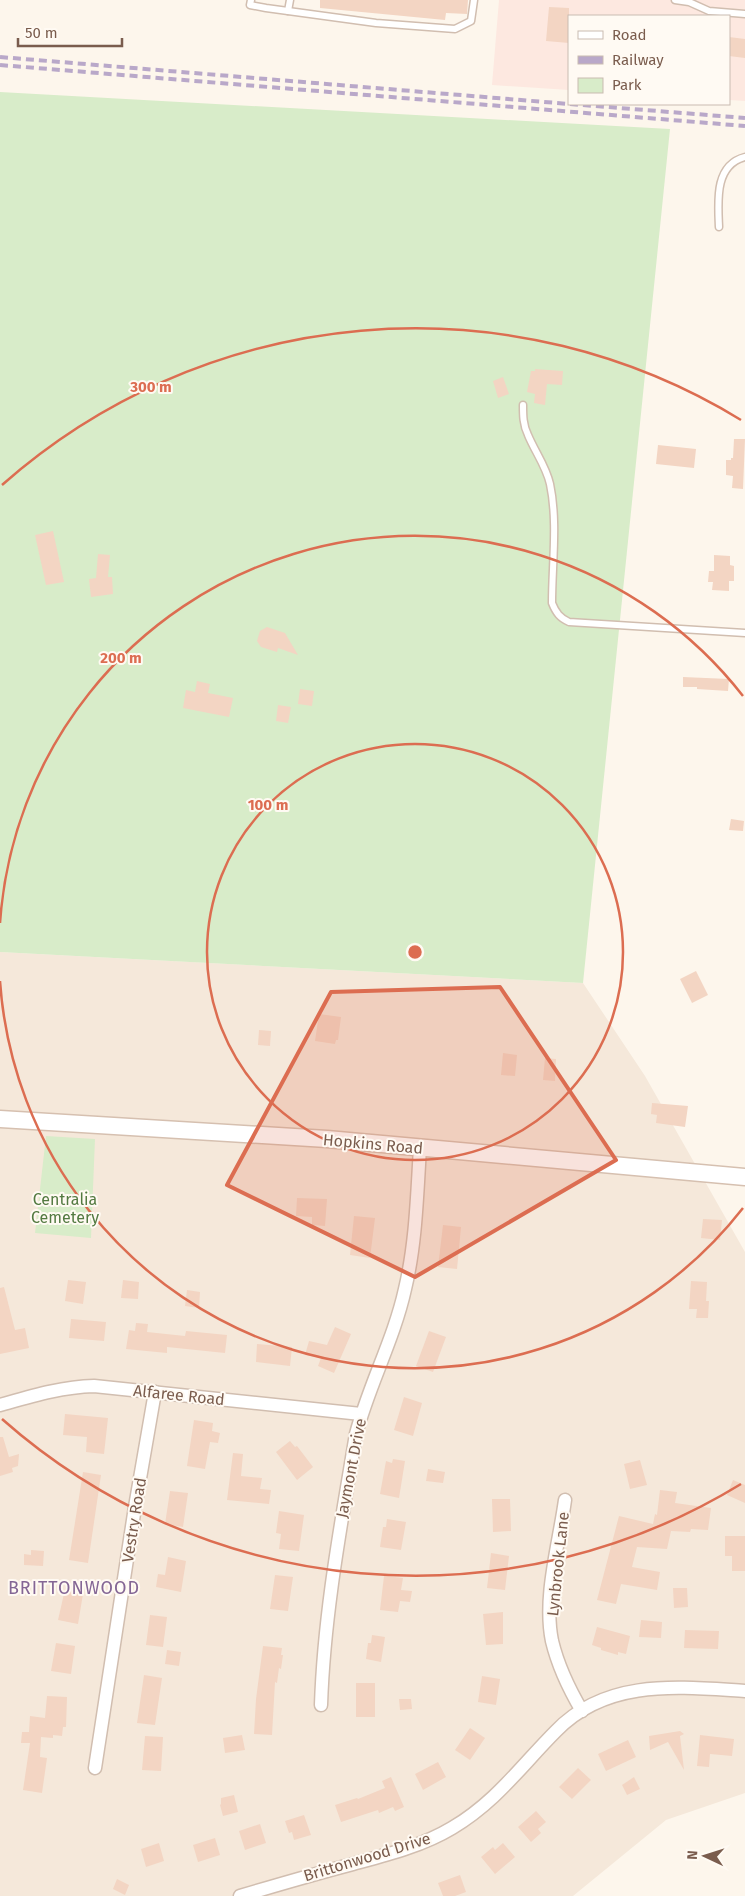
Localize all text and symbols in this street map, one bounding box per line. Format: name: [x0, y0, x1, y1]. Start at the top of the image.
scale bar: [18, 15, 121, 47]
legend: [568, 15, 730, 105]
text: 50 m: [25, 24, 58, 42]
text: Road: [612, 26, 647, 44]
text: Railway: [612, 51, 664, 69]
text: Park: [612, 76, 642, 94]
text: 300 m: [129, 378, 172, 396]
text: 200 m: [100, 649, 142, 667]
text: 100 m: [248, 796, 288, 814]
centre of rings: [406, 943, 424, 961]
street label: Hopkins Road: [322, 1130, 424, 1158]
park label: Centralia Cemetery: [31, 1190, 99, 1227]
street label: Alfaree Road: [132, 1381, 226, 1409]
street label: Jaymont Drive: [332, 1417, 370, 1519]
street label: Vestry Road: [118, 1476, 150, 1564]
street label: Lynbrook Lane: [543, 1511, 573, 1617]
district label: BRITTONWOOD: [8, 1577, 140, 1599]
street label: Brittonwood Drive: [301, 1829, 433, 1885]
north arrow: [680, 1831, 730, 1881]
text: N: [684, 1850, 701, 1860]

